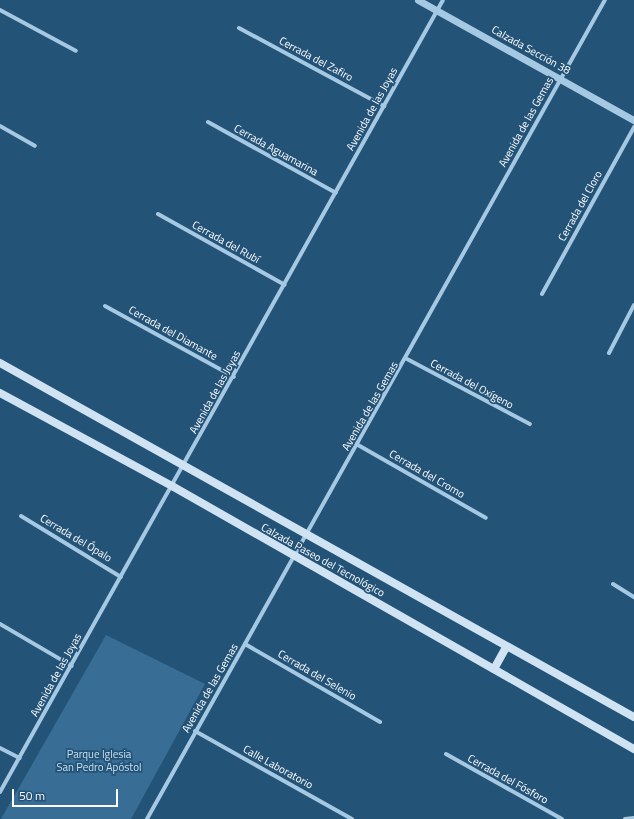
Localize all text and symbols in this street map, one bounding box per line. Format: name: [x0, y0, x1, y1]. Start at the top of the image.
street label: Calzada Sección 38: [489, 23, 573, 77]
street label: Cerrada del Zafiro: [277, 34, 355, 84]
street label: Avenida de las Joyas: [344, 65, 400, 153]
street label: Avenida de las Gemas: [496, 75, 556, 169]
street label: Cerrada Aguamarina: [232, 121, 320, 179]
street label: Cerrada del Cloro: [555, 168, 605, 244]
street label: Cerrada del Rubí: [190, 218, 262, 266]
street label: Cerrada del Diamante: [126, 303, 220, 363]
street label: Avenida de las Joyas: [187, 348, 243, 436]
street label: Cerrada del Oxígeno: [428, 357, 516, 411]
street label: Avenida de las Gemas: [339, 359, 401, 453]
street label: Cerrada del Cromo: [387, 447, 467, 501]
street label: Cerrada del Ópalo: [38, 511, 114, 565]
street label: Calzada Paseo del Tecnológico: [259, 520, 387, 600]
street label: Avenida de las Joyas: [28, 631, 84, 719]
street label: Avenida de las Gemas: [179, 641, 241, 735]
street label: Cerrada del Selenio: [275, 647, 359, 703]
street label: Calle Laboratorio: [241, 742, 315, 792]
park label: Parque Iglesia San Pedro Apóstol: [56, 748, 142, 774]
street label: Cerrada del Fósforo: [465, 751, 551, 807]
scale bar: [14, 781, 120, 807]
text: 50 m: [19, 786, 45, 805]

